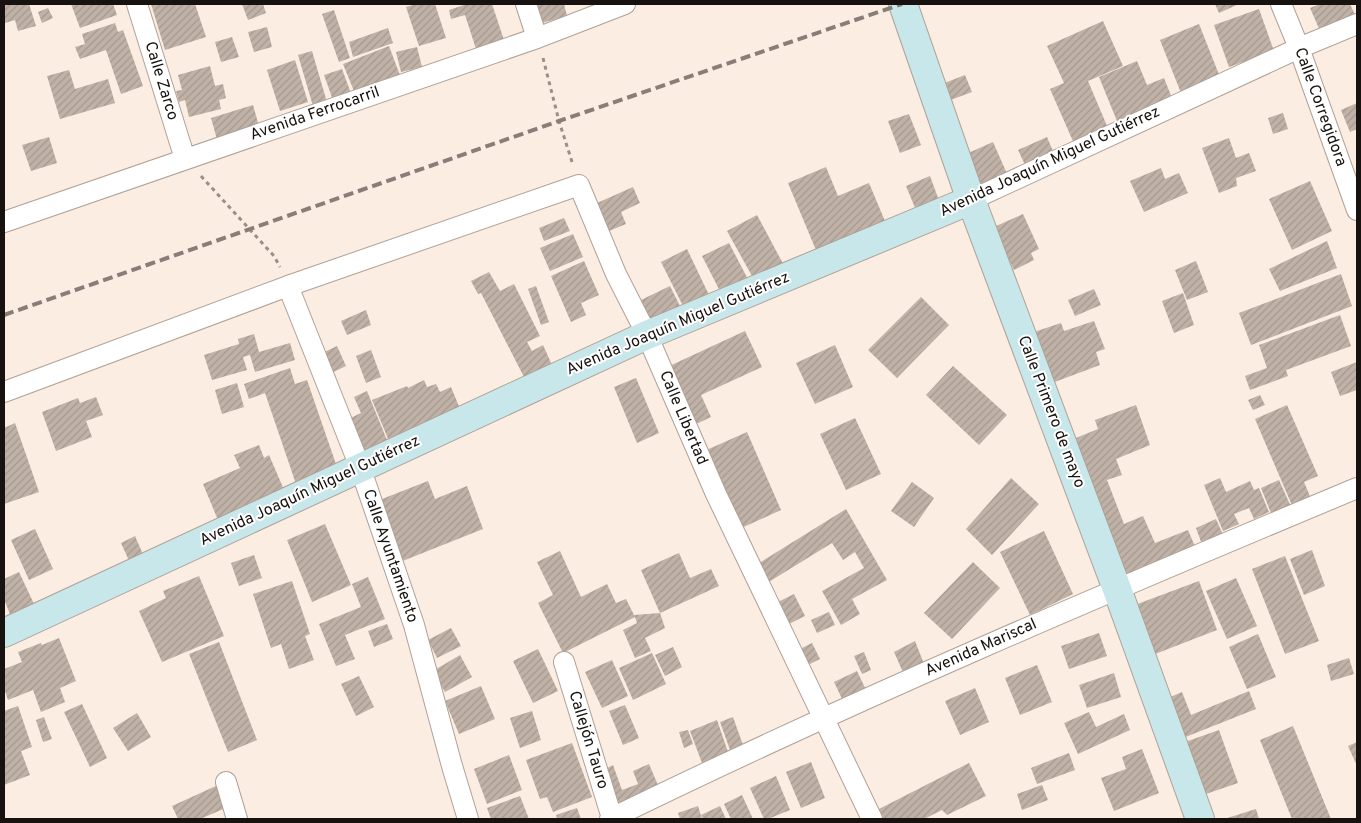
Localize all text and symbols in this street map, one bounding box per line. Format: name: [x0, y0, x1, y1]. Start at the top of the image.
street label: Calle Zarco: [140, 39, 182, 123]
street label: Calle Corregidora: [1289, 45, 1351, 169]
street label: Avenida Ferrocarril: [248, 82, 382, 146]
street label: Avenida Joaquín Miguel Gutiérrez: [937, 102, 1163, 222]
street label: Avenida Joaquín Miguel Gutiérrez: [563, 268, 793, 380]
street label: Calle Primero de mayo: [1013, 333, 1089, 491]
street label: Calle Libertad: [654, 368, 712, 468]
street label: Avenida Joaquín Miguel Gutiérrez: [197, 431, 423, 551]
street label: Calle Ayuntamiento: [358, 487, 422, 625]
street label: Avenida Mariscal: [922, 614, 1040, 682]
street label: Callejón Tauro: [564, 689, 612, 791]

